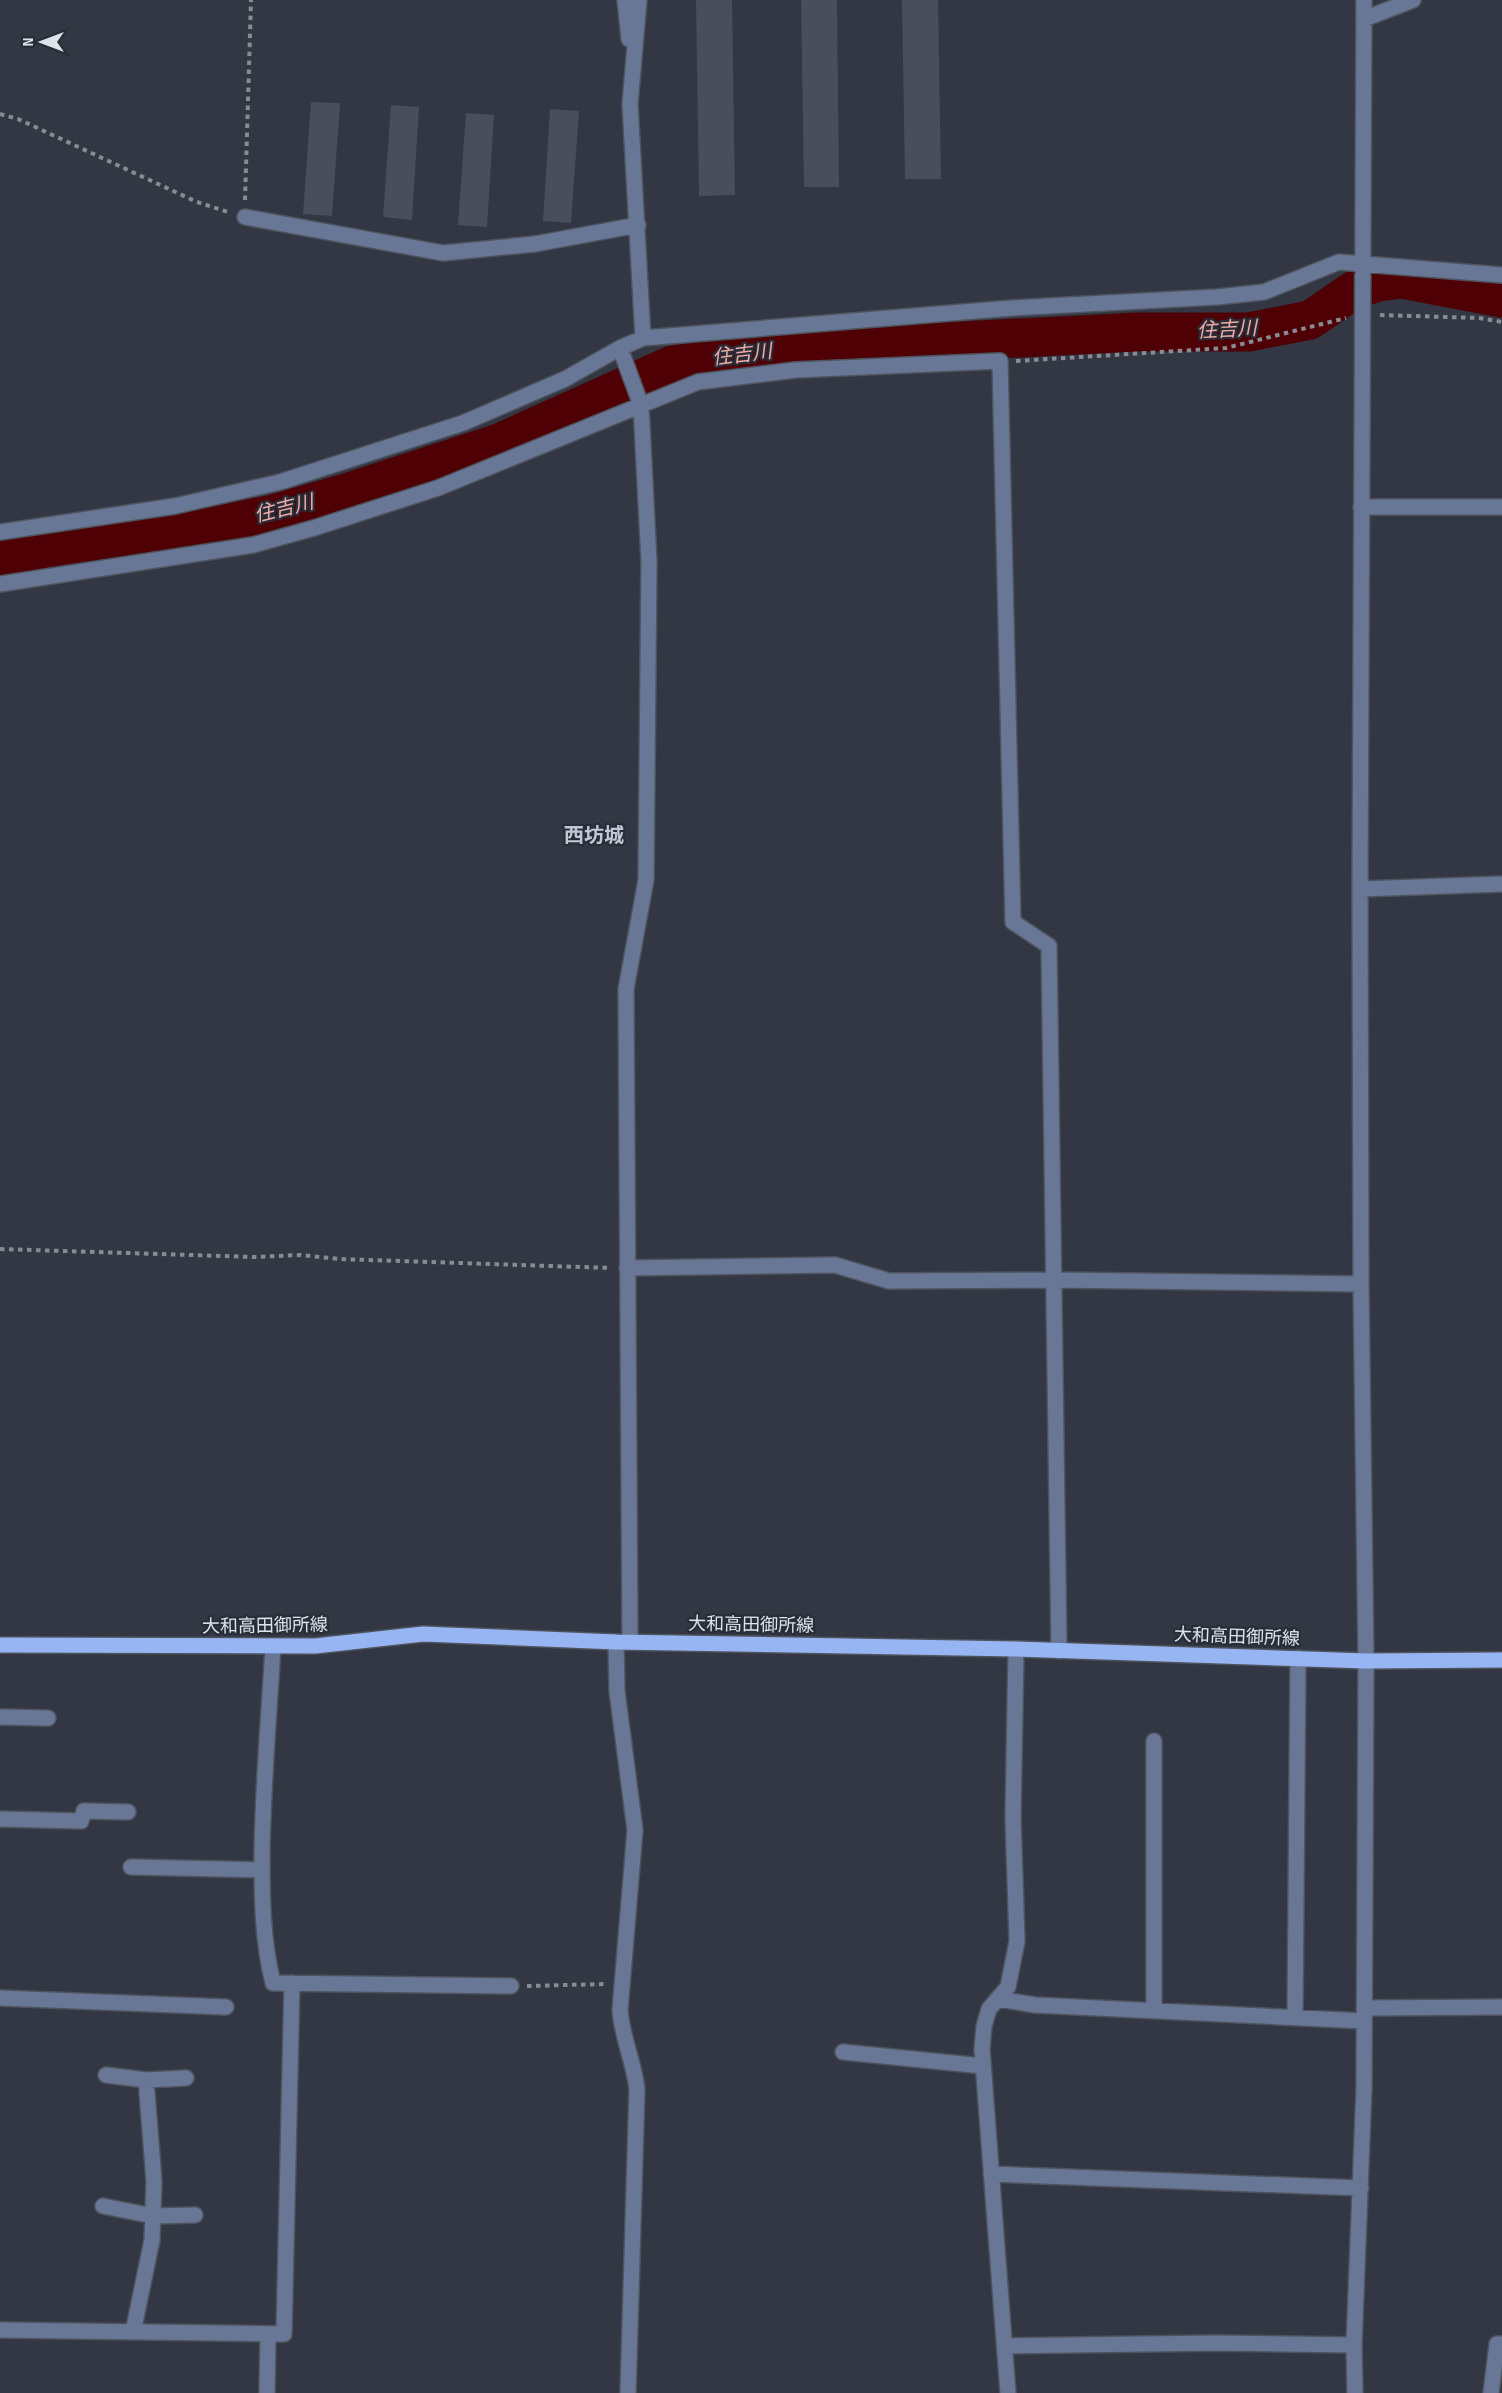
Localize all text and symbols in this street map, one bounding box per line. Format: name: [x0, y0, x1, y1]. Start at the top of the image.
north arrow: [12, 12, 72, 72]
text: N: [19, 38, 38, 46]
water label: 住吉川: [1196, 316, 1260, 344]
water label: 住吉川: [711, 339, 775, 371]
water label: 住吉川: [252, 490, 318, 528]
district label: 西坊城: [564, 824, 624, 848]
street label: 大和高田御所線: [688, 1613, 814, 1637]
street label: 大和高田御所線: [202, 1614, 328, 1638]
street label: 大和高田御所線: [1174, 1624, 1300, 1650]

